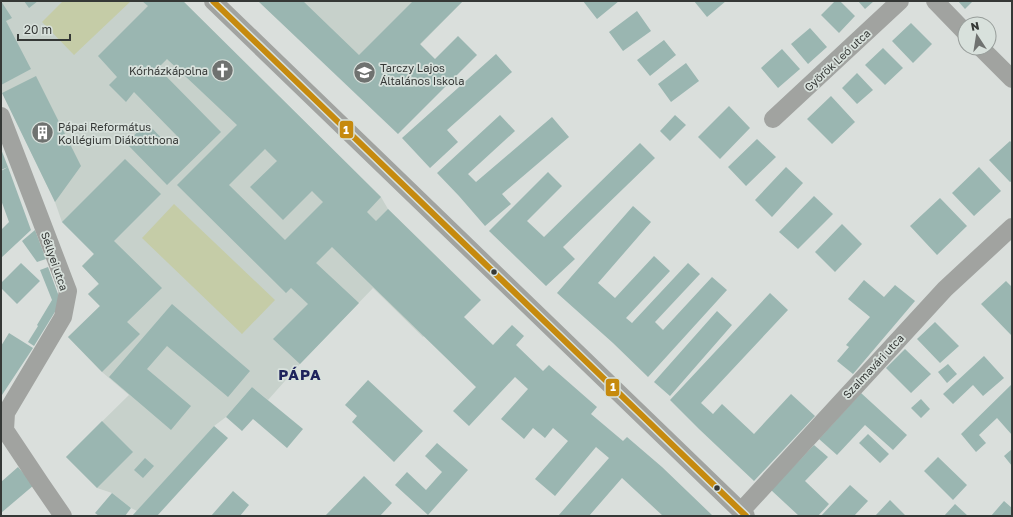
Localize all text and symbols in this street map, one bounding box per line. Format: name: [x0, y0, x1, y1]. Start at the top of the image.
scale bar: [18, 16, 70, 42]
north arrow: [957, 16, 997, 56]
text: N: [969, 19, 980, 33]
text: 20 m: [24, 22, 52, 37]
street label: Györök Leó utca: [801, 26, 873, 94]
church icon: Kórházkápolna: [210, 57, 236, 83]
school or university icon: Tarczy Lajos Általános Iskola: [351, 60, 377, 86]
place label: Tarczy Lajos Általános Iskola: [380, 61, 464, 87]
place label: Kórházkápolna: [129, 64, 208, 77]
building icon: Pápai Református Kollégium Diákotthona: [30, 119, 56, 145]
place label: Pápai Református Kollégium Diákotthona: [58, 120, 179, 146]
line badge: 1: [339, 120, 354, 139]
text: 1: [343, 123, 349, 136]
street label: Séllyei utca: [39, 230, 71, 292]
unlabelled marker: [489, 267, 499, 277]
street label: Szalmavári utca: [840, 331, 906, 401]
district label: PÁPA: [278, 365, 322, 383]
line badge: 1: [605, 378, 620, 397]
text: 1: [610, 380, 616, 393]
unlabelled marker: [712, 483, 722, 493]

